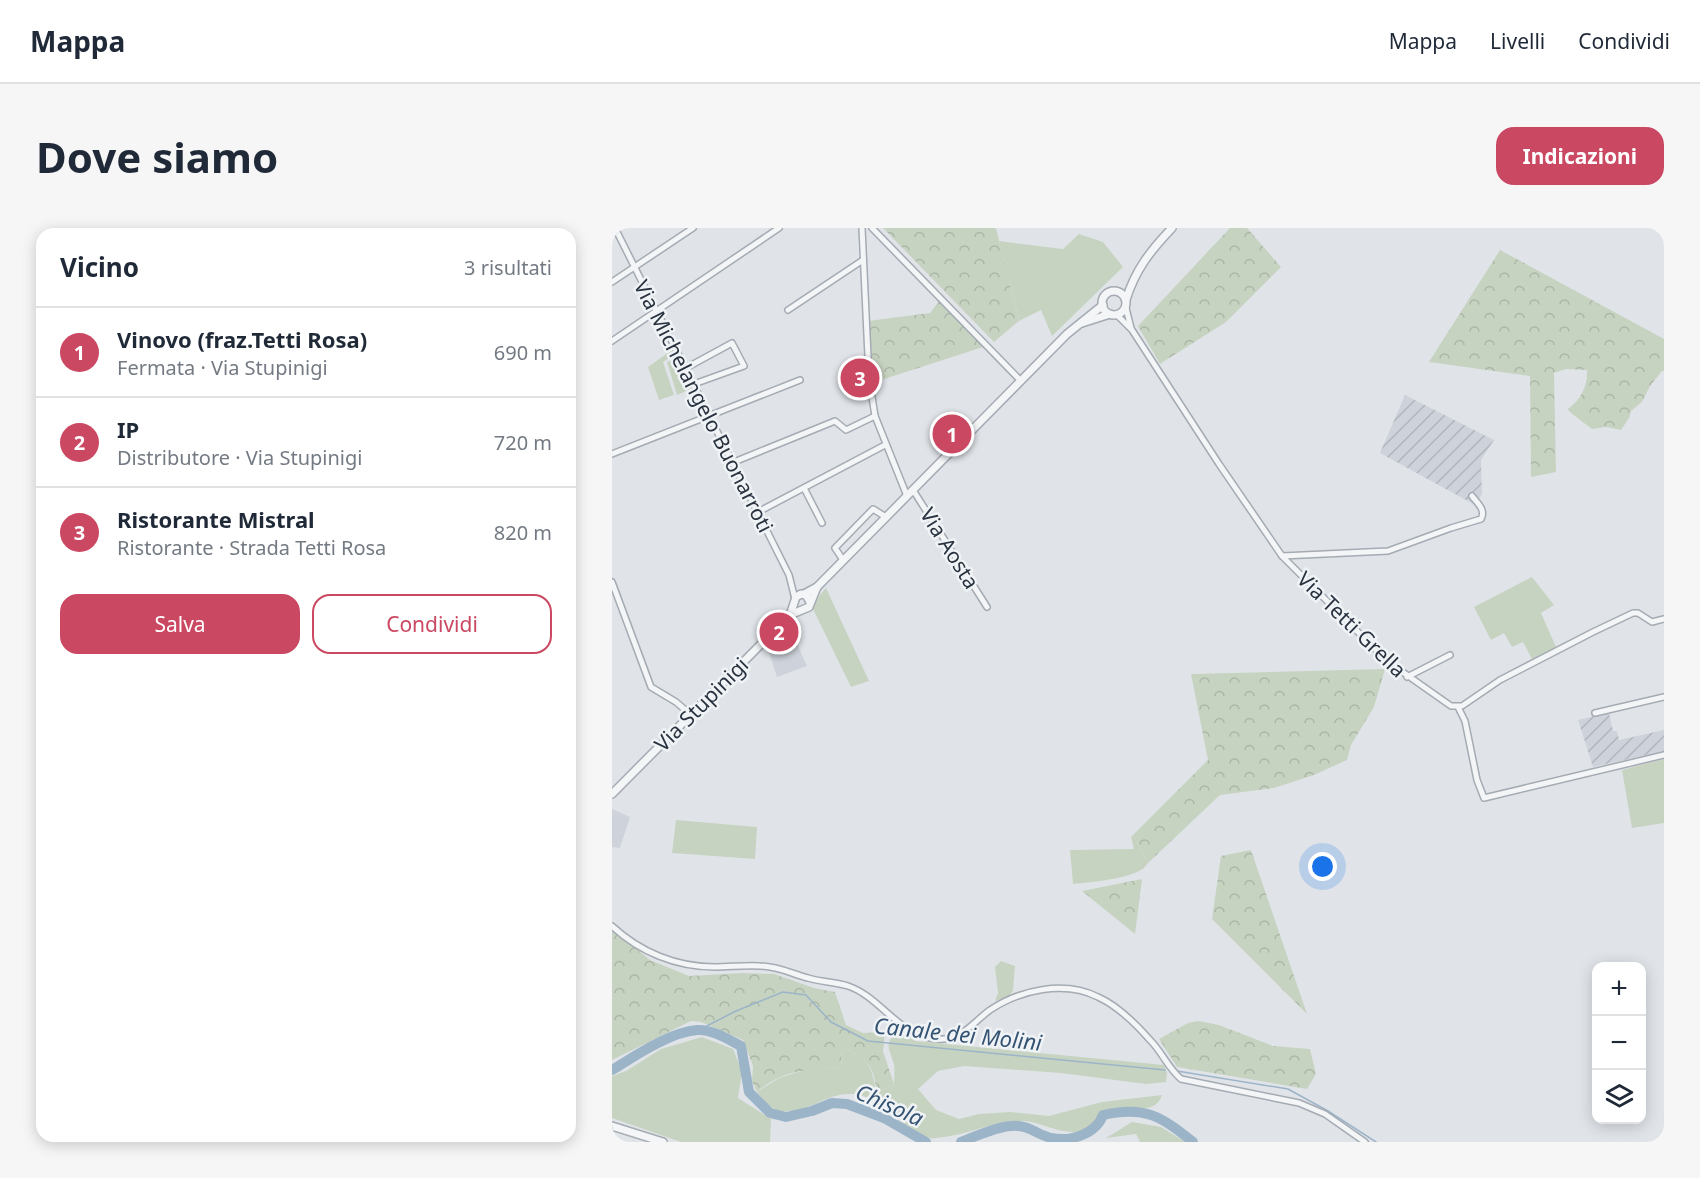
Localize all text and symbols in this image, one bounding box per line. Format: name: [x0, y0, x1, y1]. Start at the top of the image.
text: Mappa: [30, 22, 125, 60]
text: Mappa: [1389, 27, 1457, 55]
text: Livelli: [1490, 27, 1545, 55]
text: Condividi: [1578, 27, 1670, 55]
button: Indicazioni: [1496, 127, 1664, 185]
text: Dove siamo: [36, 128, 278, 185]
text: Vicino: [60, 249, 139, 285]
text: 3 risultati: [464, 254, 552, 281]
street label: Via Michelangelo Buonarroti: [628, 275, 780, 537]
text: Vinovo (fraz.Tetti Rosa): [117, 324, 367, 354]
text: 1: [74, 339, 85, 366]
text: 690 m: [494, 339, 552, 366]
text: Fermata · Via Stupinigi: [117, 354, 328, 381]
pin: 3: [840, 356, 880, 400]
pin: 1: [932, 412, 972, 456]
text: IP: [117, 414, 139, 444]
text: 2: [74, 429, 85, 456]
text: 720 m: [494, 429, 552, 456]
text: Distributore · Via Stupinigi: [117, 444, 362, 471]
street label: Via Aosta: [914, 502, 986, 594]
text: Ristorante Mistral: [117, 504, 315, 534]
text: 3: [74, 519, 85, 546]
text: 820 m: [494, 519, 552, 546]
text: Ristorante · Strada Tetti Rosa: [117, 534, 386, 561]
street label: Via Tetti Grella: [1291, 565, 1413, 683]
button: Salva: [60, 594, 300, 654]
button: Condividi: [312, 594, 552, 654]
pin: 2: [760, 610, 798, 654]
street label: Via Stupinigi: [648, 651, 754, 757]
your location: [1308, 852, 1337, 881]
map controls: [1592, 962, 1646, 1124]
button: +: [1592, 962, 1646, 1016]
water label: Canale dei Molini: [872, 1009, 1044, 1057]
button: −: [1592, 1016, 1646, 1070]
button: layers: [1592, 1070, 1646, 1124]
water label: Chisola: [851, 1076, 929, 1132]

